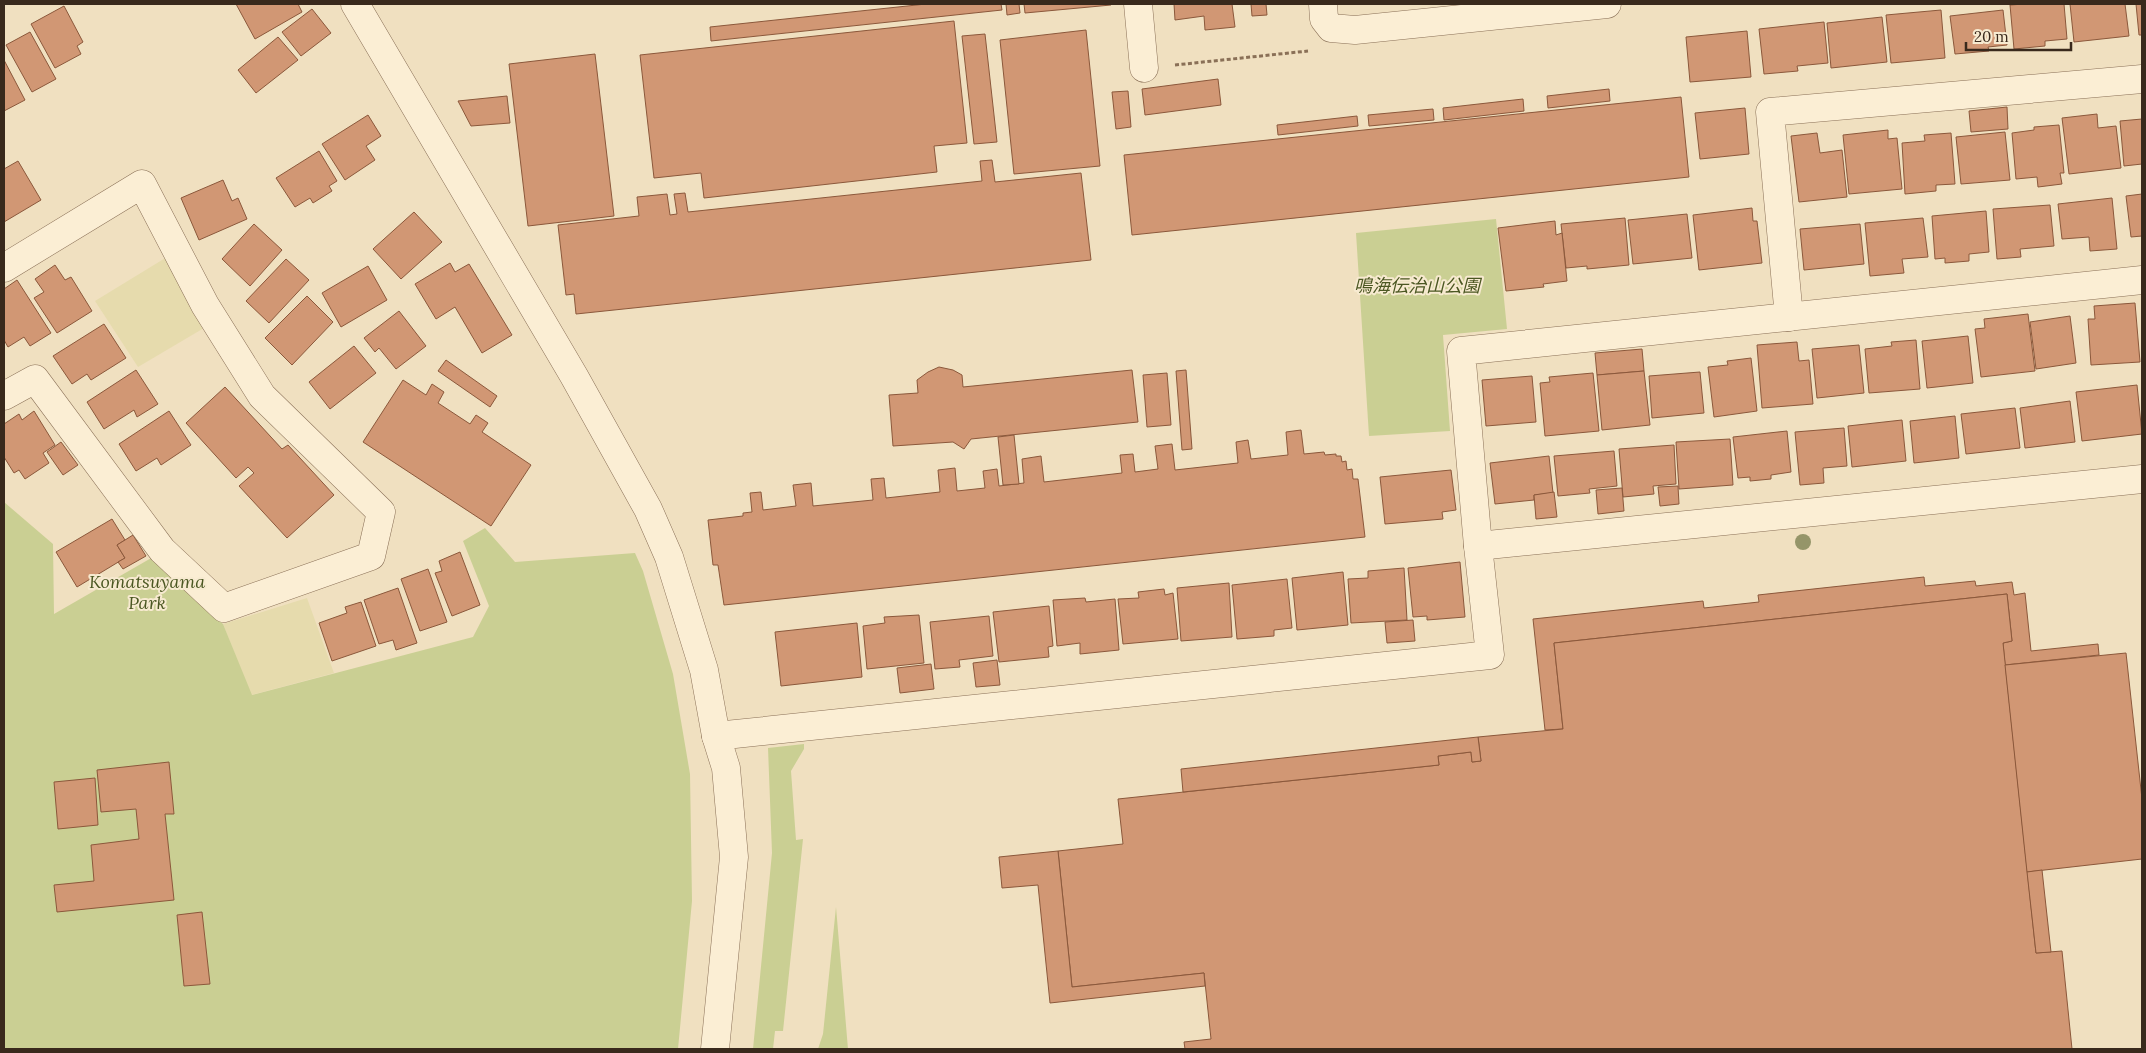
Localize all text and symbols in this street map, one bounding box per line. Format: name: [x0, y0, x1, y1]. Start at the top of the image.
scale bar: [1966, 20, 2071, 52]
text: 20 m: [1974, 27, 2009, 46]
park label: 鳴海伝治山公園: [1354, 274, 1483, 297]
park label: Komatsuyama Park: [89, 570, 205, 614]

